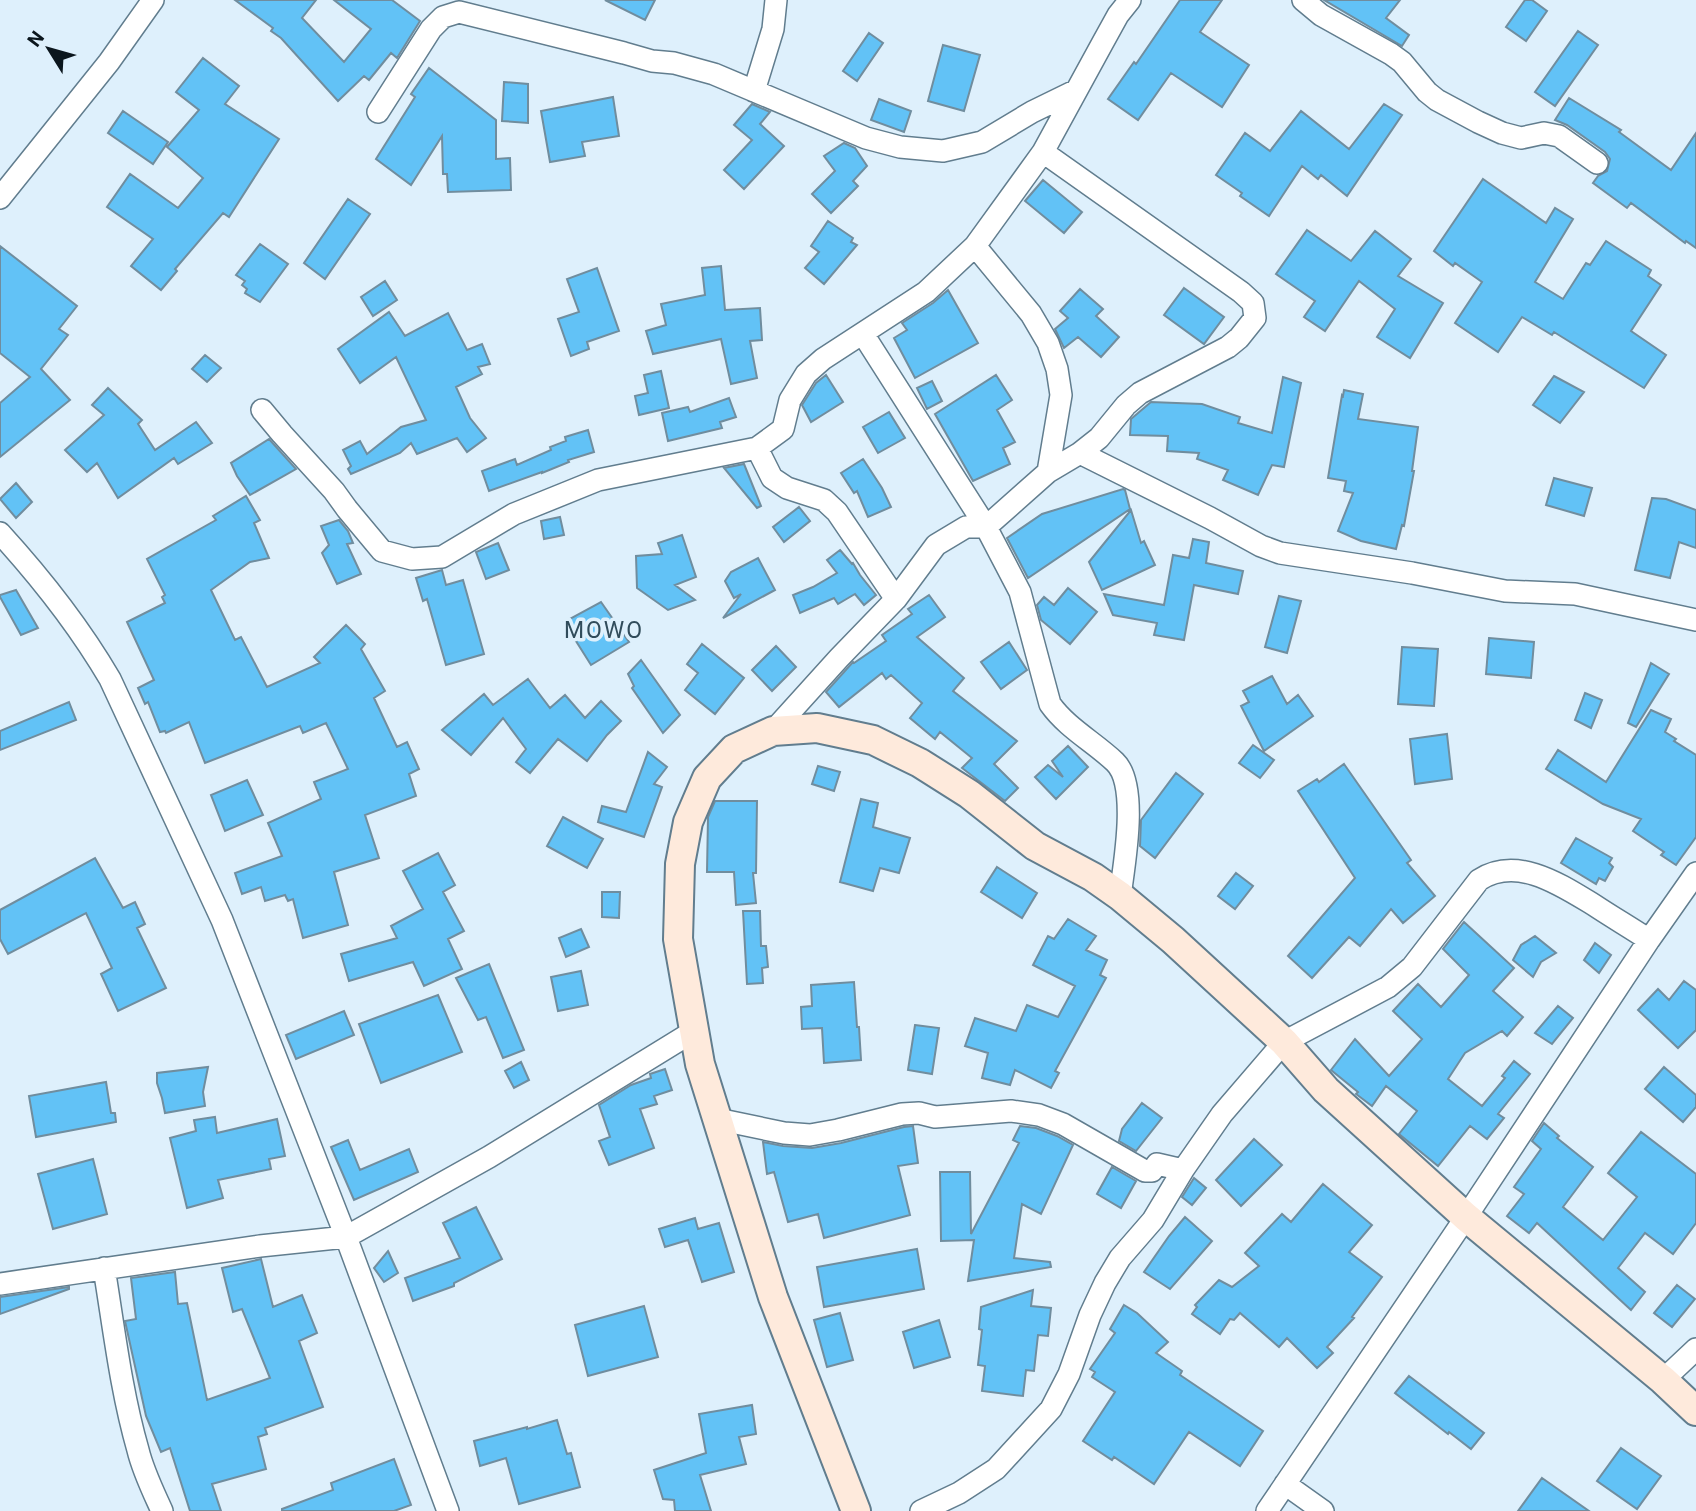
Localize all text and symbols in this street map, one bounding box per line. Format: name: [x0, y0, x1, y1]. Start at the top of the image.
north arrow: [14, 14, 84, 84]
text: N: [23, 27, 49, 51]
district label: MOWO: [564, 617, 644, 644]

